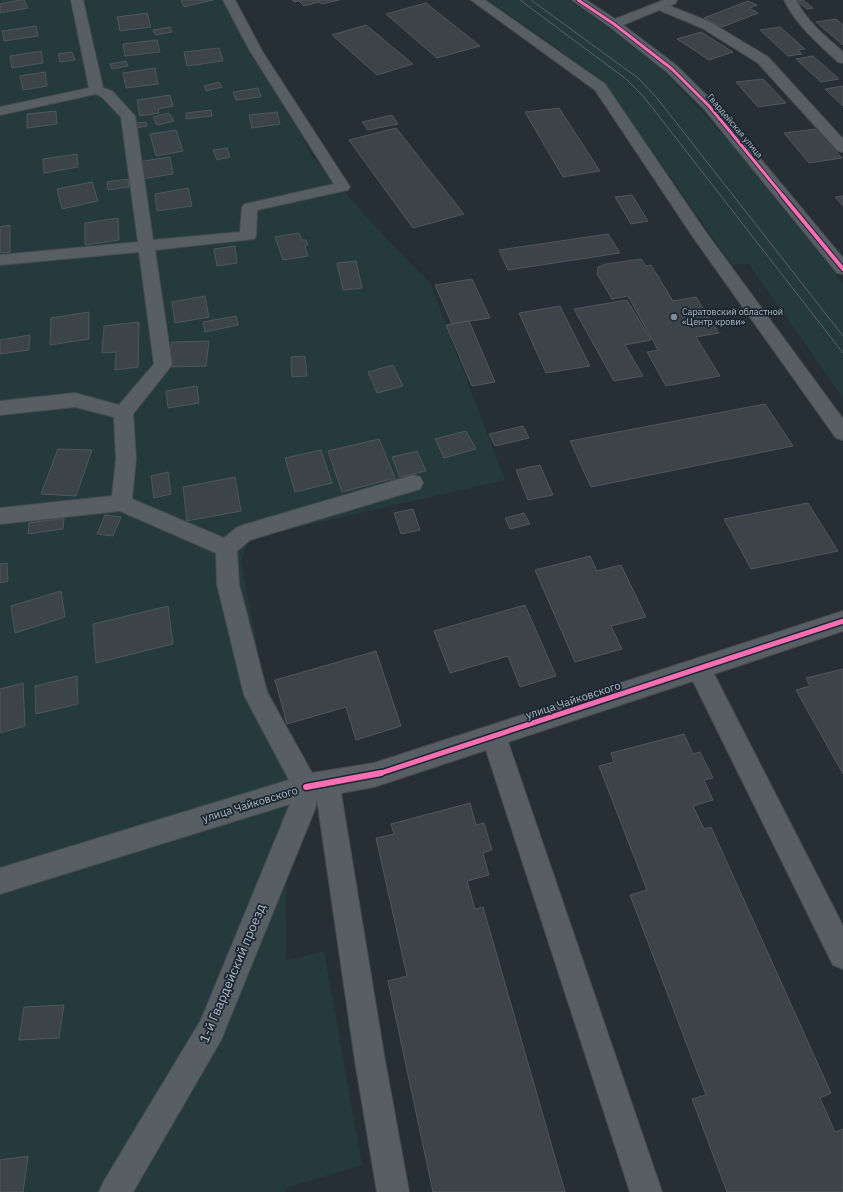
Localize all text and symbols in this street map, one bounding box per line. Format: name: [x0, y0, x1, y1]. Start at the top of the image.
street label: Гвардейская улица: [705, 91, 766, 160]
place label: Саратовский областной «Центр крови»: [682, 306, 783, 327]
marker: Саратовский областной «Центр крови»: [669, 312, 679, 322]
street label: улица Чайковского: [524, 678, 622, 722]
street label: улица Чайковского: [201, 783, 299, 825]
street label: 1-й Гвардейский проезд: [195, 901, 270, 1045]

